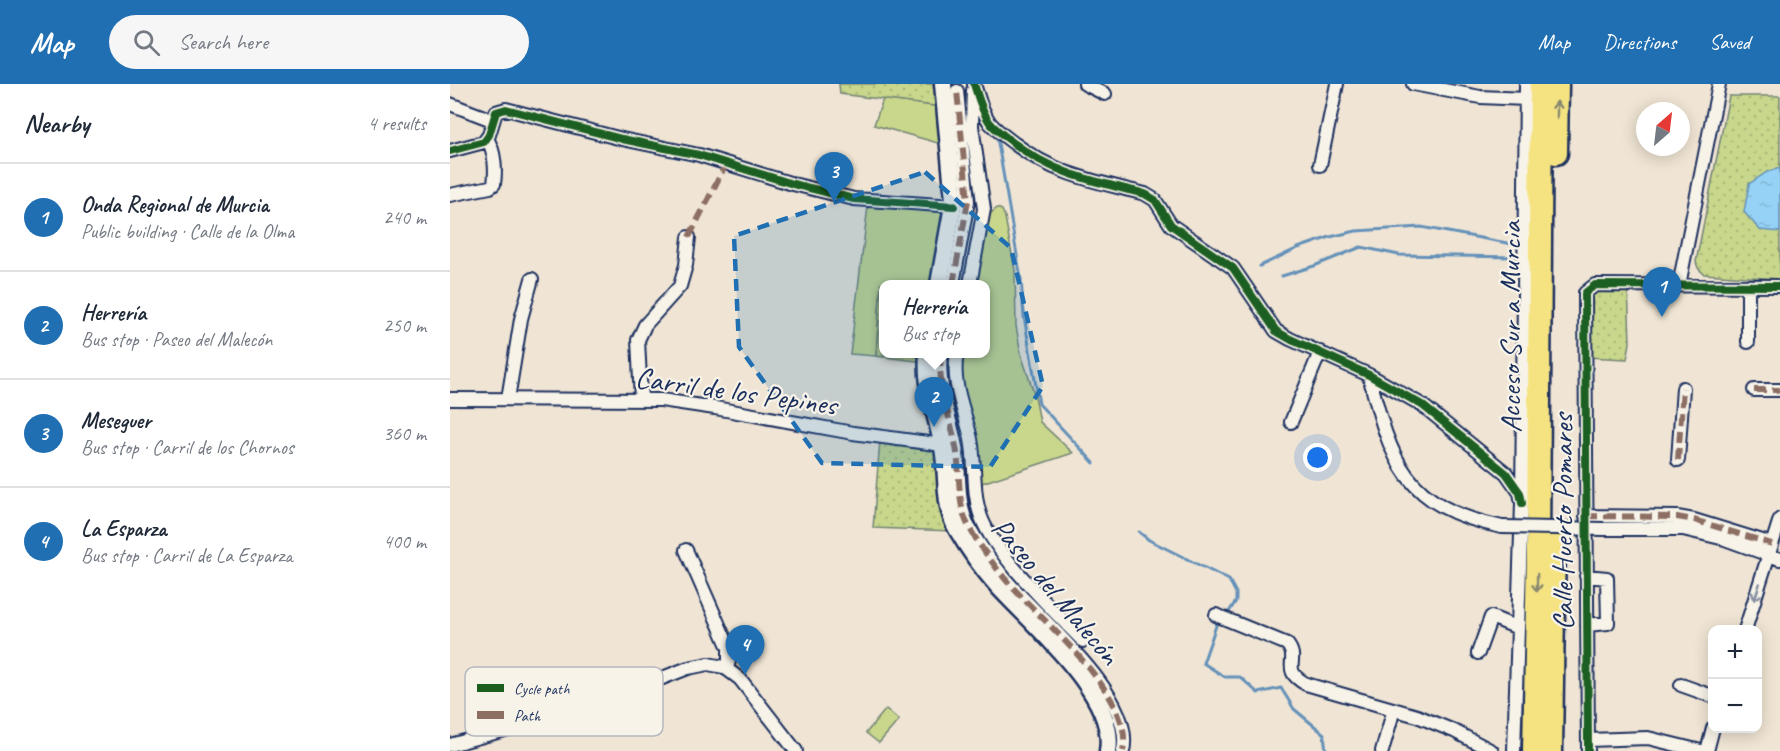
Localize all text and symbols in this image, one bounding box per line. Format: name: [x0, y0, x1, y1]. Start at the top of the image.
search box: [109, 15, 529, 69]
text: Map: [30, 25, 73, 60]
icon: search: [130, 26, 163, 59]
text: Search here: [178, 28, 268, 56]
text: Map: [1538, 29, 1570, 55]
text: Directions: [1603, 29, 1676, 55]
text: Saved: [1709, 29, 1750, 55]
one-way arrow: [1551, 100, 1563, 120]
north arrow: [1636, 102, 1690, 156]
text: Nearby: [24, 107, 89, 140]
text: 4 results: [367, 111, 426, 136]
pin: 3: [814, 152, 854, 202]
text: Onda Regional de Murcia: [81, 191, 269, 219]
text: 1: [39, 205, 48, 230]
text: 240 m: [383, 205, 426, 230]
text: Public building · Calle de la Olma: [81, 219, 294, 244]
street label: Acceso Sur a Murcia: [1491, 219, 1529, 433]
pin: 1: [1642, 268, 1682, 317]
popup: [879, 280, 990, 358]
text: Herrería: [902, 293, 967, 321]
text: Herrería: [81, 299, 146, 327]
text: 2: [39, 313, 48, 338]
text: 250 m: [383, 313, 426, 338]
text: Bus stop: [902, 321, 960, 346]
text: Bus stop · Paseo del Malecón: [81, 327, 272, 352]
street label: Carril de los Pepines: [633, 358, 842, 424]
pin: 2: [914, 378, 954, 427]
text: Meseguer: [81, 407, 151, 435]
street label: Calle Huerto Pomares: [1543, 411, 1581, 630]
text: 3: [39, 421, 48, 446]
text: 360 m: [383, 421, 426, 446]
text: Bus stop · Carril de los Chornos: [81, 435, 294, 460]
your location: [1303, 443, 1332, 472]
street label: Paseo del Malecón: [983, 510, 1130, 674]
text: La Esparza: [81, 515, 166, 543]
text: 4: [39, 529, 48, 554]
text: 400 m: [383, 529, 426, 554]
text: Bus stop · Carril de La Esparza: [81, 543, 292, 568]
one-way arrow: [1531, 573, 1543, 593]
one-way arrow: [1751, 582, 1762, 601]
map controls: [1708, 625, 1762, 733]
button: +: [1708, 625, 1762, 679]
pin: 4: [726, 626, 764, 675]
legend: [465, 667, 663, 736]
text: Cycle path: [514, 679, 570, 699]
button: −: [1708, 679, 1762, 733]
text: Path: [514, 706, 541, 726]

